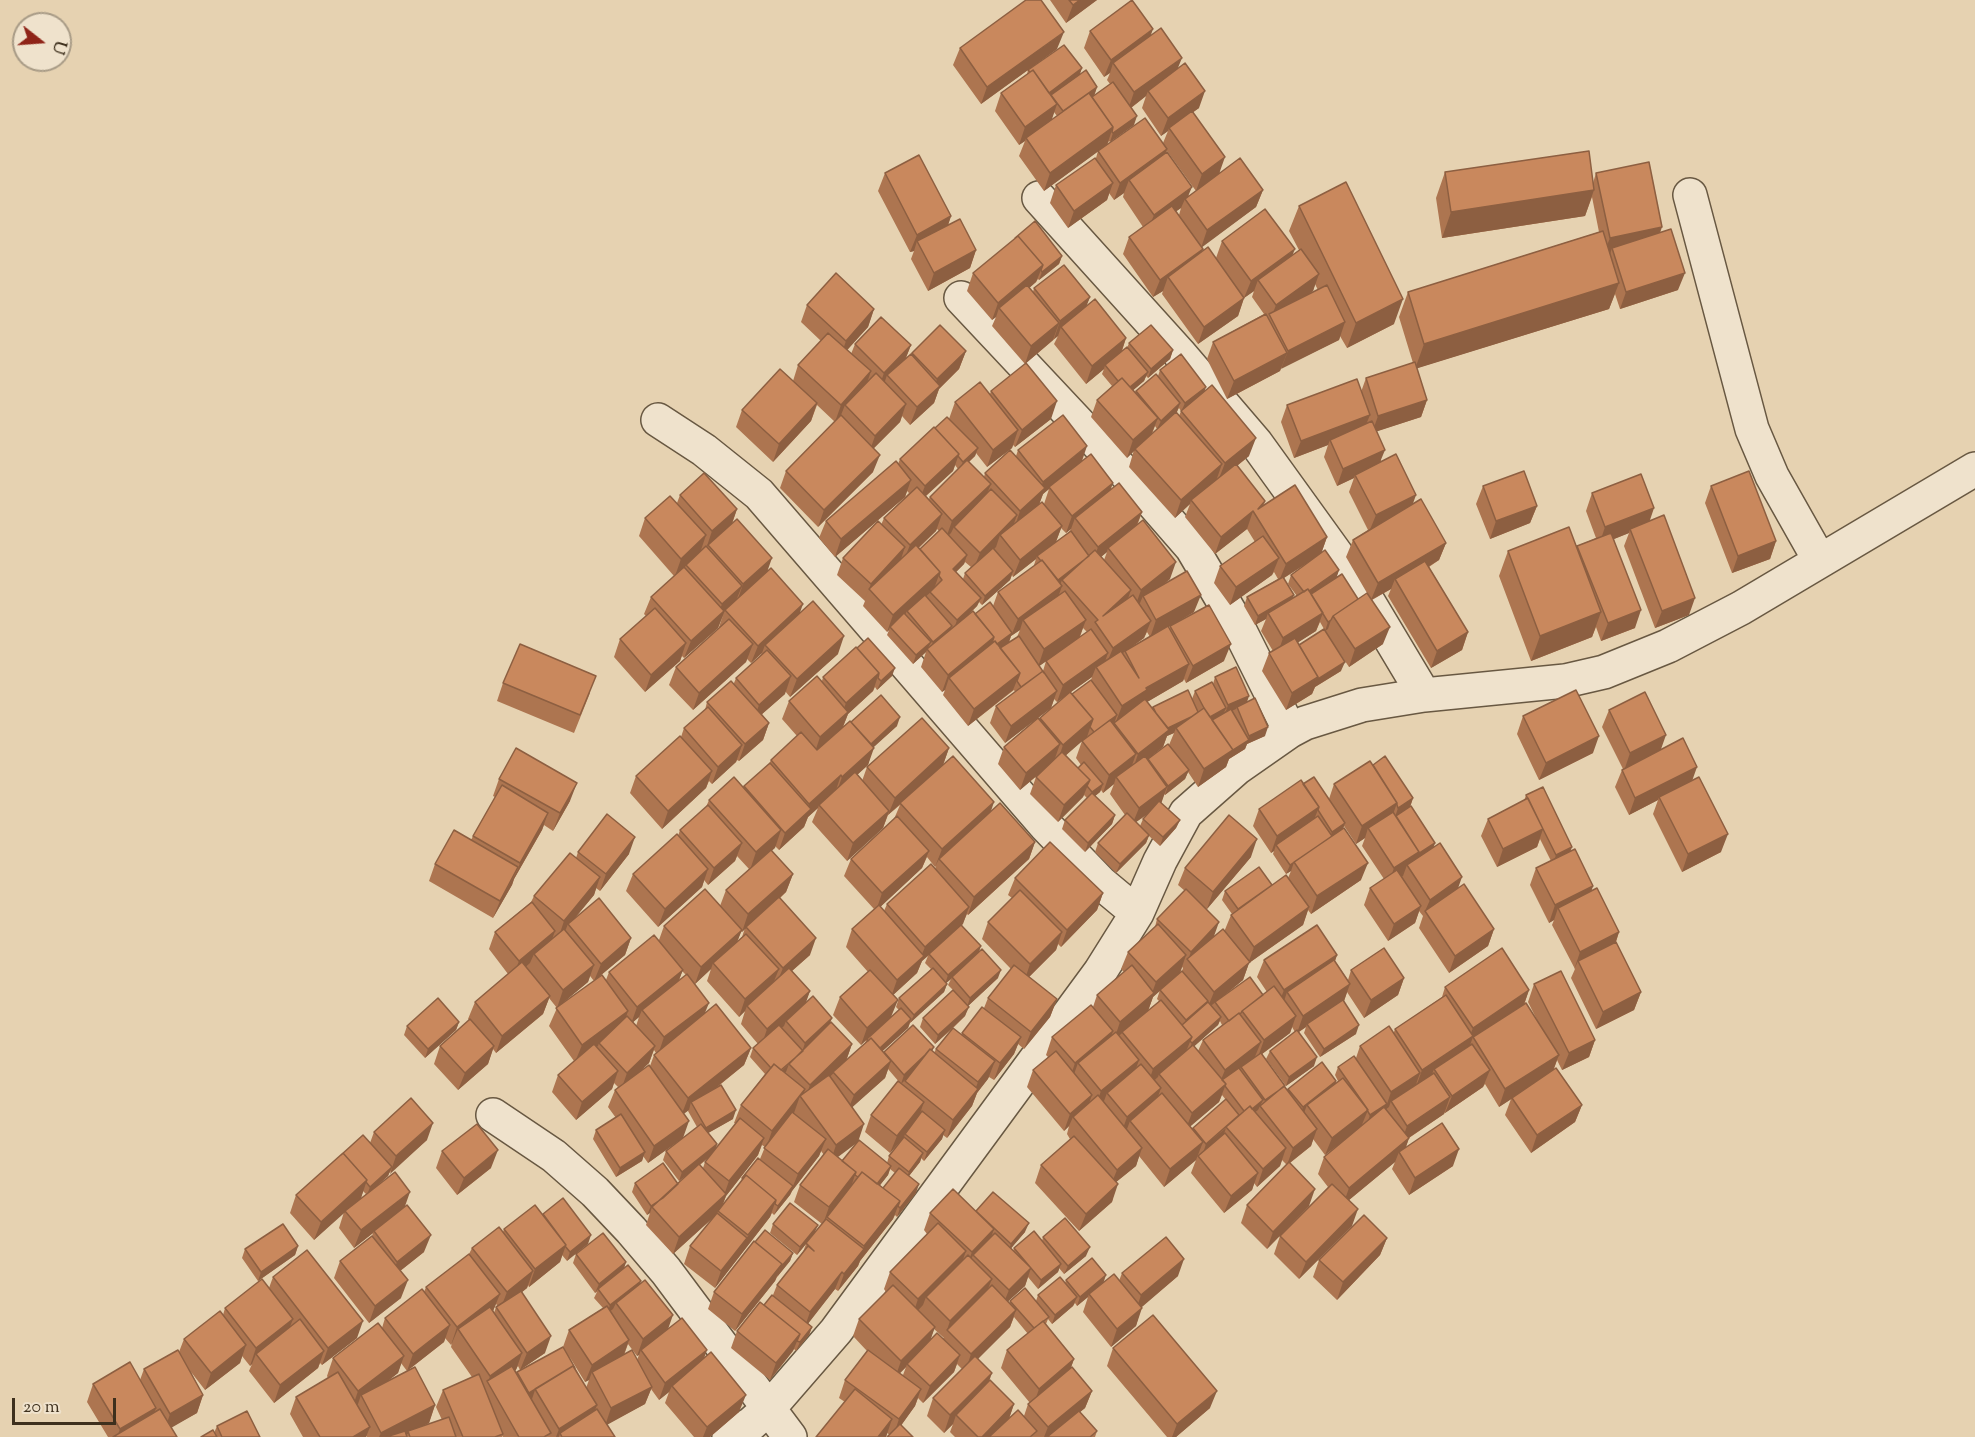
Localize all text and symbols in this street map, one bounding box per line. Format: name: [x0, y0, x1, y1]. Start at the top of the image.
north arrow: [12, 12, 72, 72]
text: U: [45, 37, 71, 56]
scale bar: [15, 1386, 118, 1424]
text: 20 m: [23, 1395, 60, 1421]

